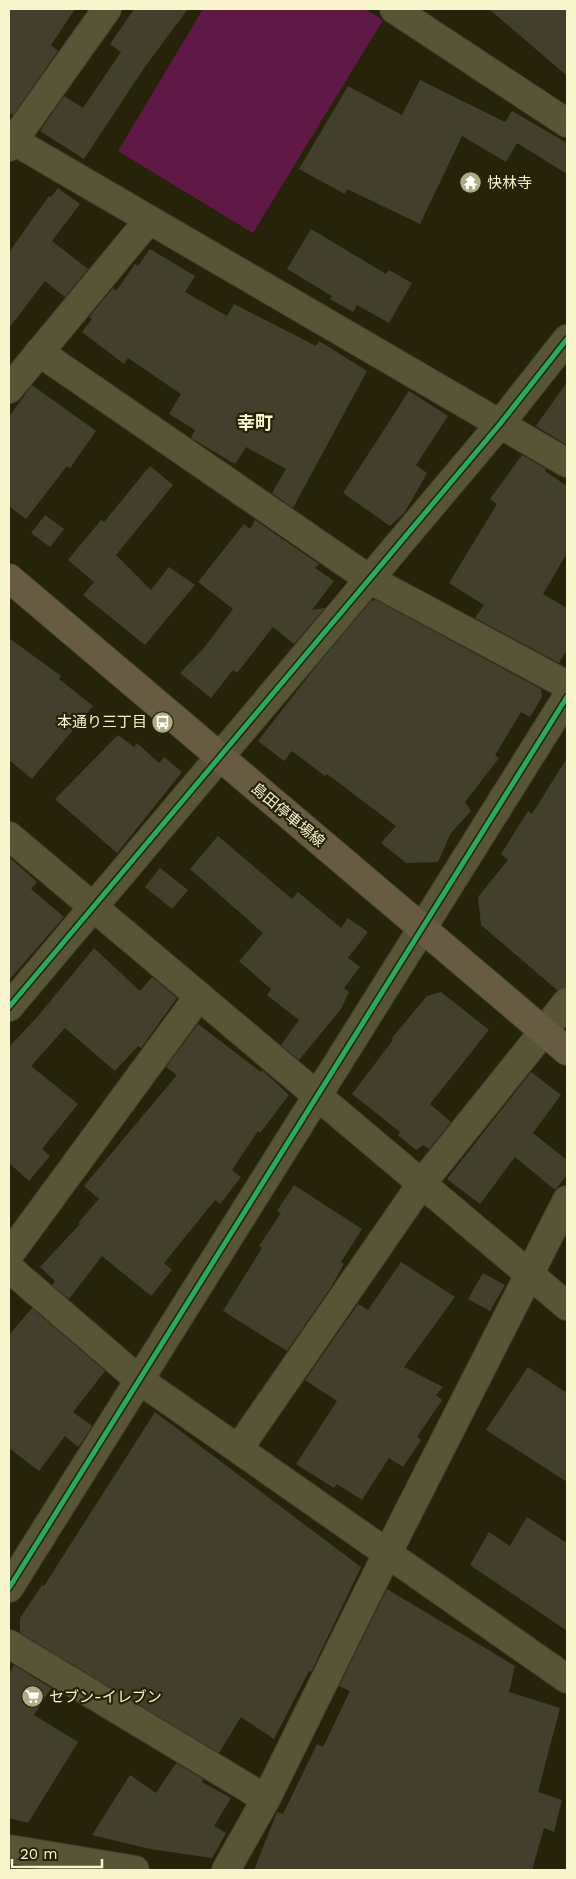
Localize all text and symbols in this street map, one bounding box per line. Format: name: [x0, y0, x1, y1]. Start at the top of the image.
temple icon: 快林寺: [459, 171, 483, 195]
place label: 快林寺: [487, 174, 532, 192]
district label: 幸町: [237, 412, 273, 433]
bus stop icon: 本通り三丁目: [151, 710, 175, 734]
place label: 本通り三丁目: [57, 713, 147, 731]
street label: 島田停車場線: [248, 779, 328, 851]
supermarket icon: セブン-イレブン: [21, 1685, 45, 1709]
place label: セブン-イレブン: [49, 1688, 162, 1706]
scale bar: [12, 1836, 102, 1868]
text: 20 m: [20, 1845, 58, 1863]

